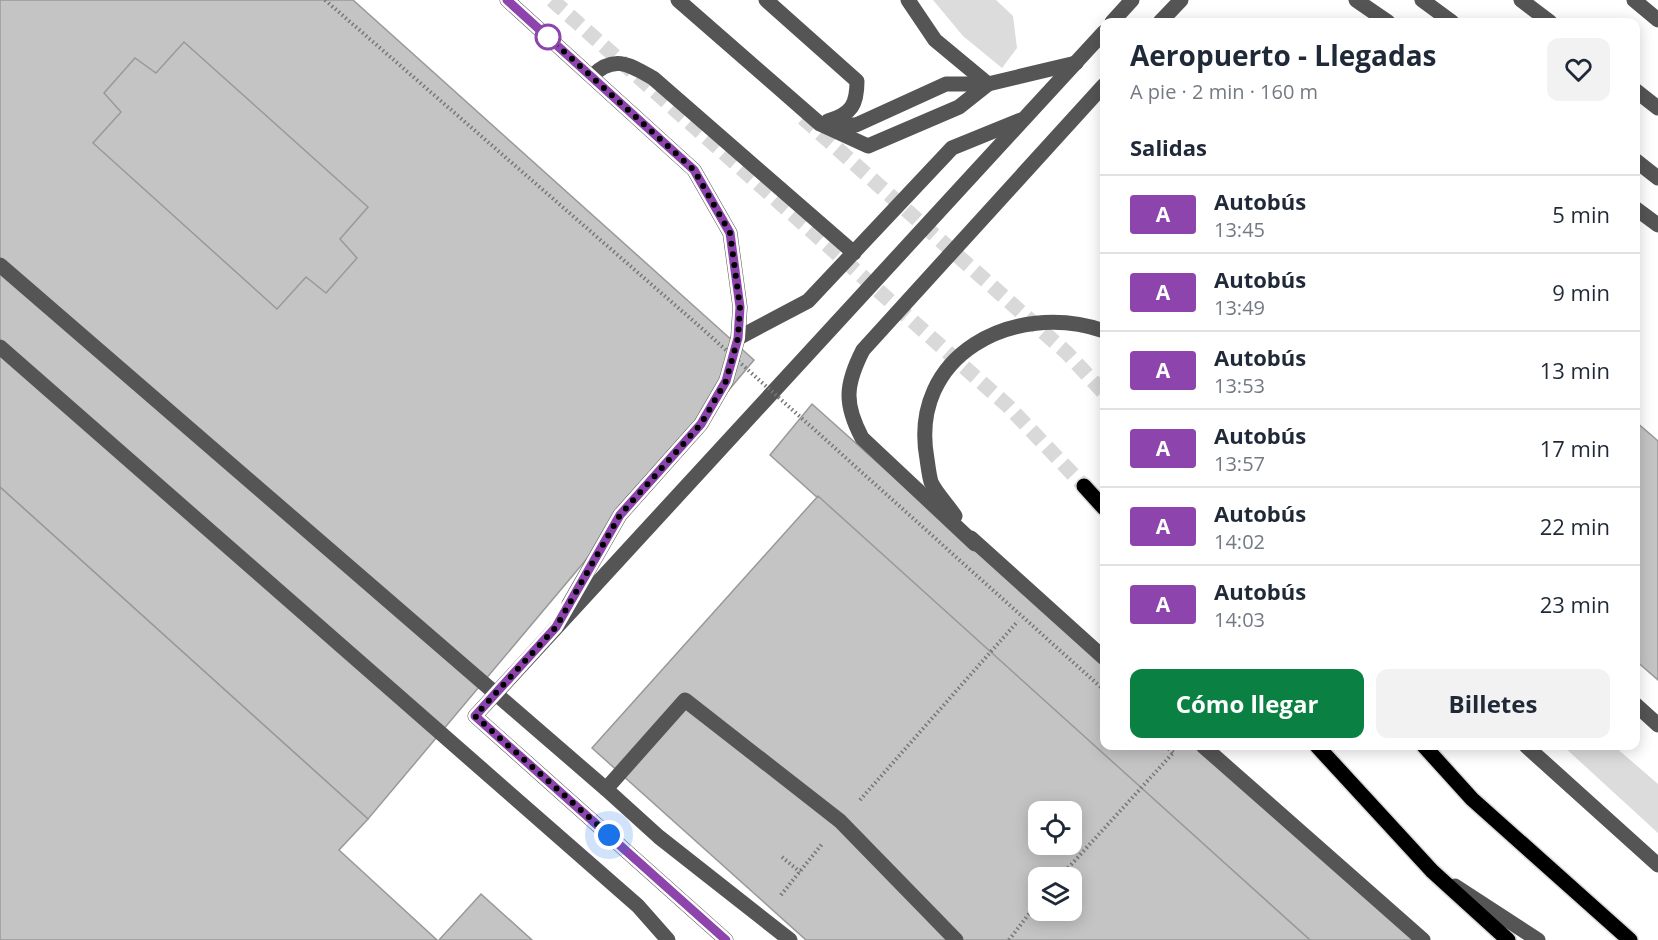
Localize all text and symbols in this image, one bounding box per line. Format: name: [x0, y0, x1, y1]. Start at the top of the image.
unlabelled marker: [535, 24, 561, 50]
text: Aeropuerto - Llegadas: [1130, 36, 1437, 74]
button: heart: [1547, 38, 1610, 101]
text: A pie · 2 min · 160 m: [1130, 78, 1318, 105]
text: Salidas: [1130, 132, 1207, 162]
text: Autobús: [1214, 186, 1306, 216]
text: 5 min: [1552, 199, 1610, 229]
text: A: [1156, 200, 1170, 228]
text: 13:45: [1214, 216, 1265, 243]
text: Autobús: [1214, 264, 1306, 294]
text: 9 min: [1552, 277, 1610, 307]
text: A: [1156, 278, 1170, 306]
text: 13:49: [1214, 294, 1265, 321]
text: Autobús: [1214, 342, 1306, 372]
text: 13 min: [1540, 355, 1610, 385]
text: A: [1156, 356, 1170, 384]
text: 13:53: [1214, 372, 1265, 399]
text: Autobús: [1214, 420, 1306, 450]
text: 17 min: [1540, 433, 1610, 463]
text: A: [1156, 434, 1170, 462]
text: 13:57: [1214, 450, 1265, 477]
text: Autobús: [1214, 498, 1306, 528]
text: 22 min: [1540, 511, 1610, 541]
text: A: [1156, 512, 1170, 540]
text: 14:02: [1214, 528, 1265, 555]
text: Autobús: [1214, 576, 1306, 606]
text: 23 min: [1540, 589, 1610, 619]
text: A: [1156, 590, 1170, 618]
text: 14:03: [1214, 606, 1265, 633]
button: Cómo llegar: [1130, 669, 1364, 738]
button: Billetes: [1376, 669, 1610, 738]
map controls: [1028, 801, 1082, 921]
button: locate: [1028, 801, 1082, 855]
your location: [594, 820, 624, 850]
button: layers: [1028, 867, 1082, 921]

